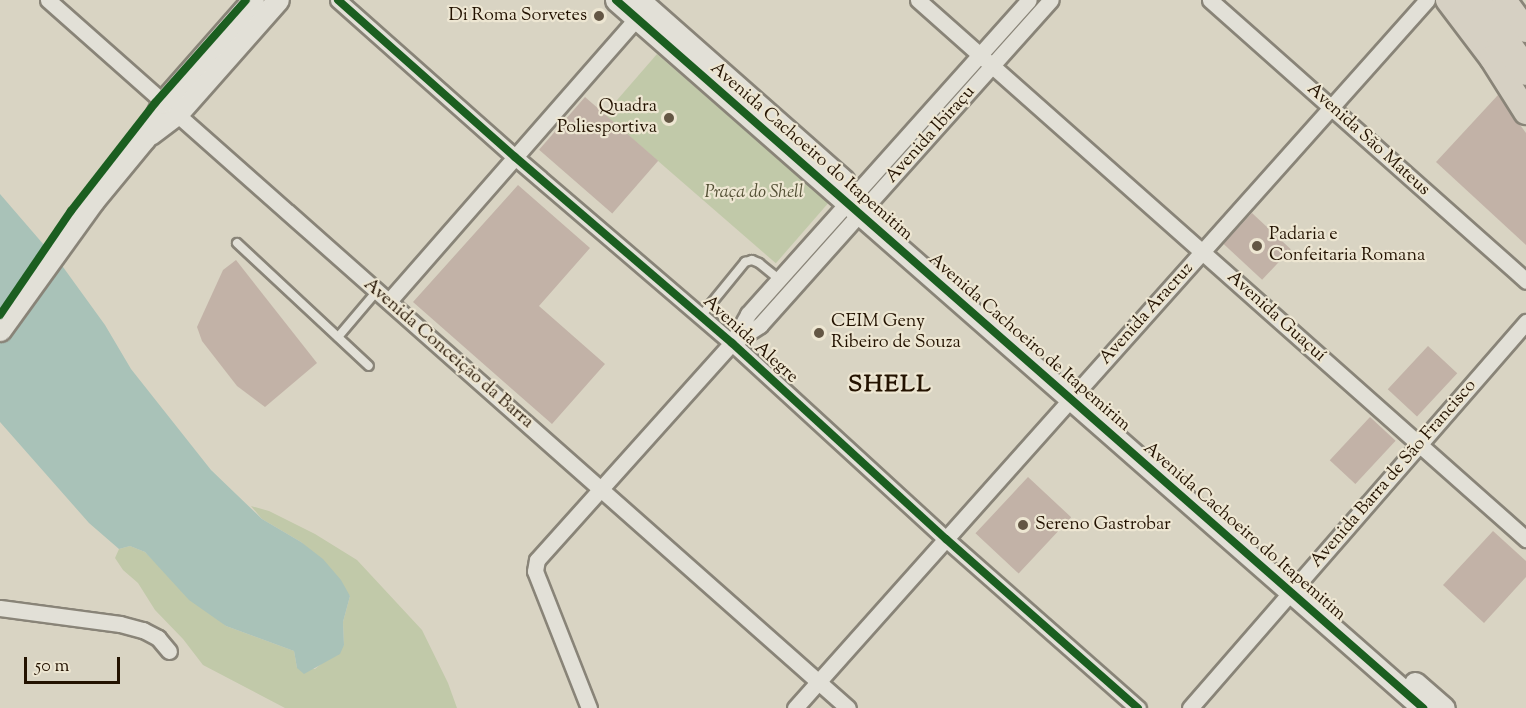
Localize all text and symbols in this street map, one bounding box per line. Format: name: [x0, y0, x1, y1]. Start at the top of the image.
place label: Di Roma Sorvetes: [448, 5, 587, 27]
marker: Di Roma Sorvetes: [592, 9, 606, 23]
street label: Avenida Cachoeiro do Itapemitim: [705, 58, 917, 246]
street label: Avenida São Mateus: [1302, 79, 1434, 201]
street label: Avenida Ibiraçu: [882, 82, 980, 188]
place label: Quadra Poliesportiva: [557, 97, 657, 140]
marker: Quadra Poliesportiva: [662, 111, 676, 125]
park label: Praça do Shell: [704, 182, 804, 204]
place label: Padaria e Confeitaria Romana: [1269, 225, 1425, 268]
marker: Padaria e Confeitaria Romana: [1250, 239, 1264, 253]
street label: Avenida Cachoeiro de Itapemirim: [924, 249, 1134, 437]
street label: Avenida Aracruz: [1095, 258, 1199, 370]
street label: Avenida Guaçuí: [1222, 267, 1330, 367]
street label: Avenida Conceição da Barra: [359, 274, 537, 434]
street label: Avenida Alegre: [698, 292, 802, 388]
place label: CEIM Geny Ribeiro de Souza: [831, 312, 961, 354]
marker: CEIM Geny Ribeiro de Souza: [812, 326, 826, 340]
district label: SHELL: [848, 372, 932, 400]
street label: Avenida Barra de São Francisco: [1306, 376, 1482, 572]
street label: Avenida Cachoeiro do Itapemitim: [1138, 438, 1350, 626]
place label: Sereno Gastrobar: [1035, 514, 1171, 536]
marker: Sereno Gastrobar: [1016, 518, 1030, 532]
scale bar: [27, 645, 123, 683]
text: 50 m: [35, 654, 69, 680]

